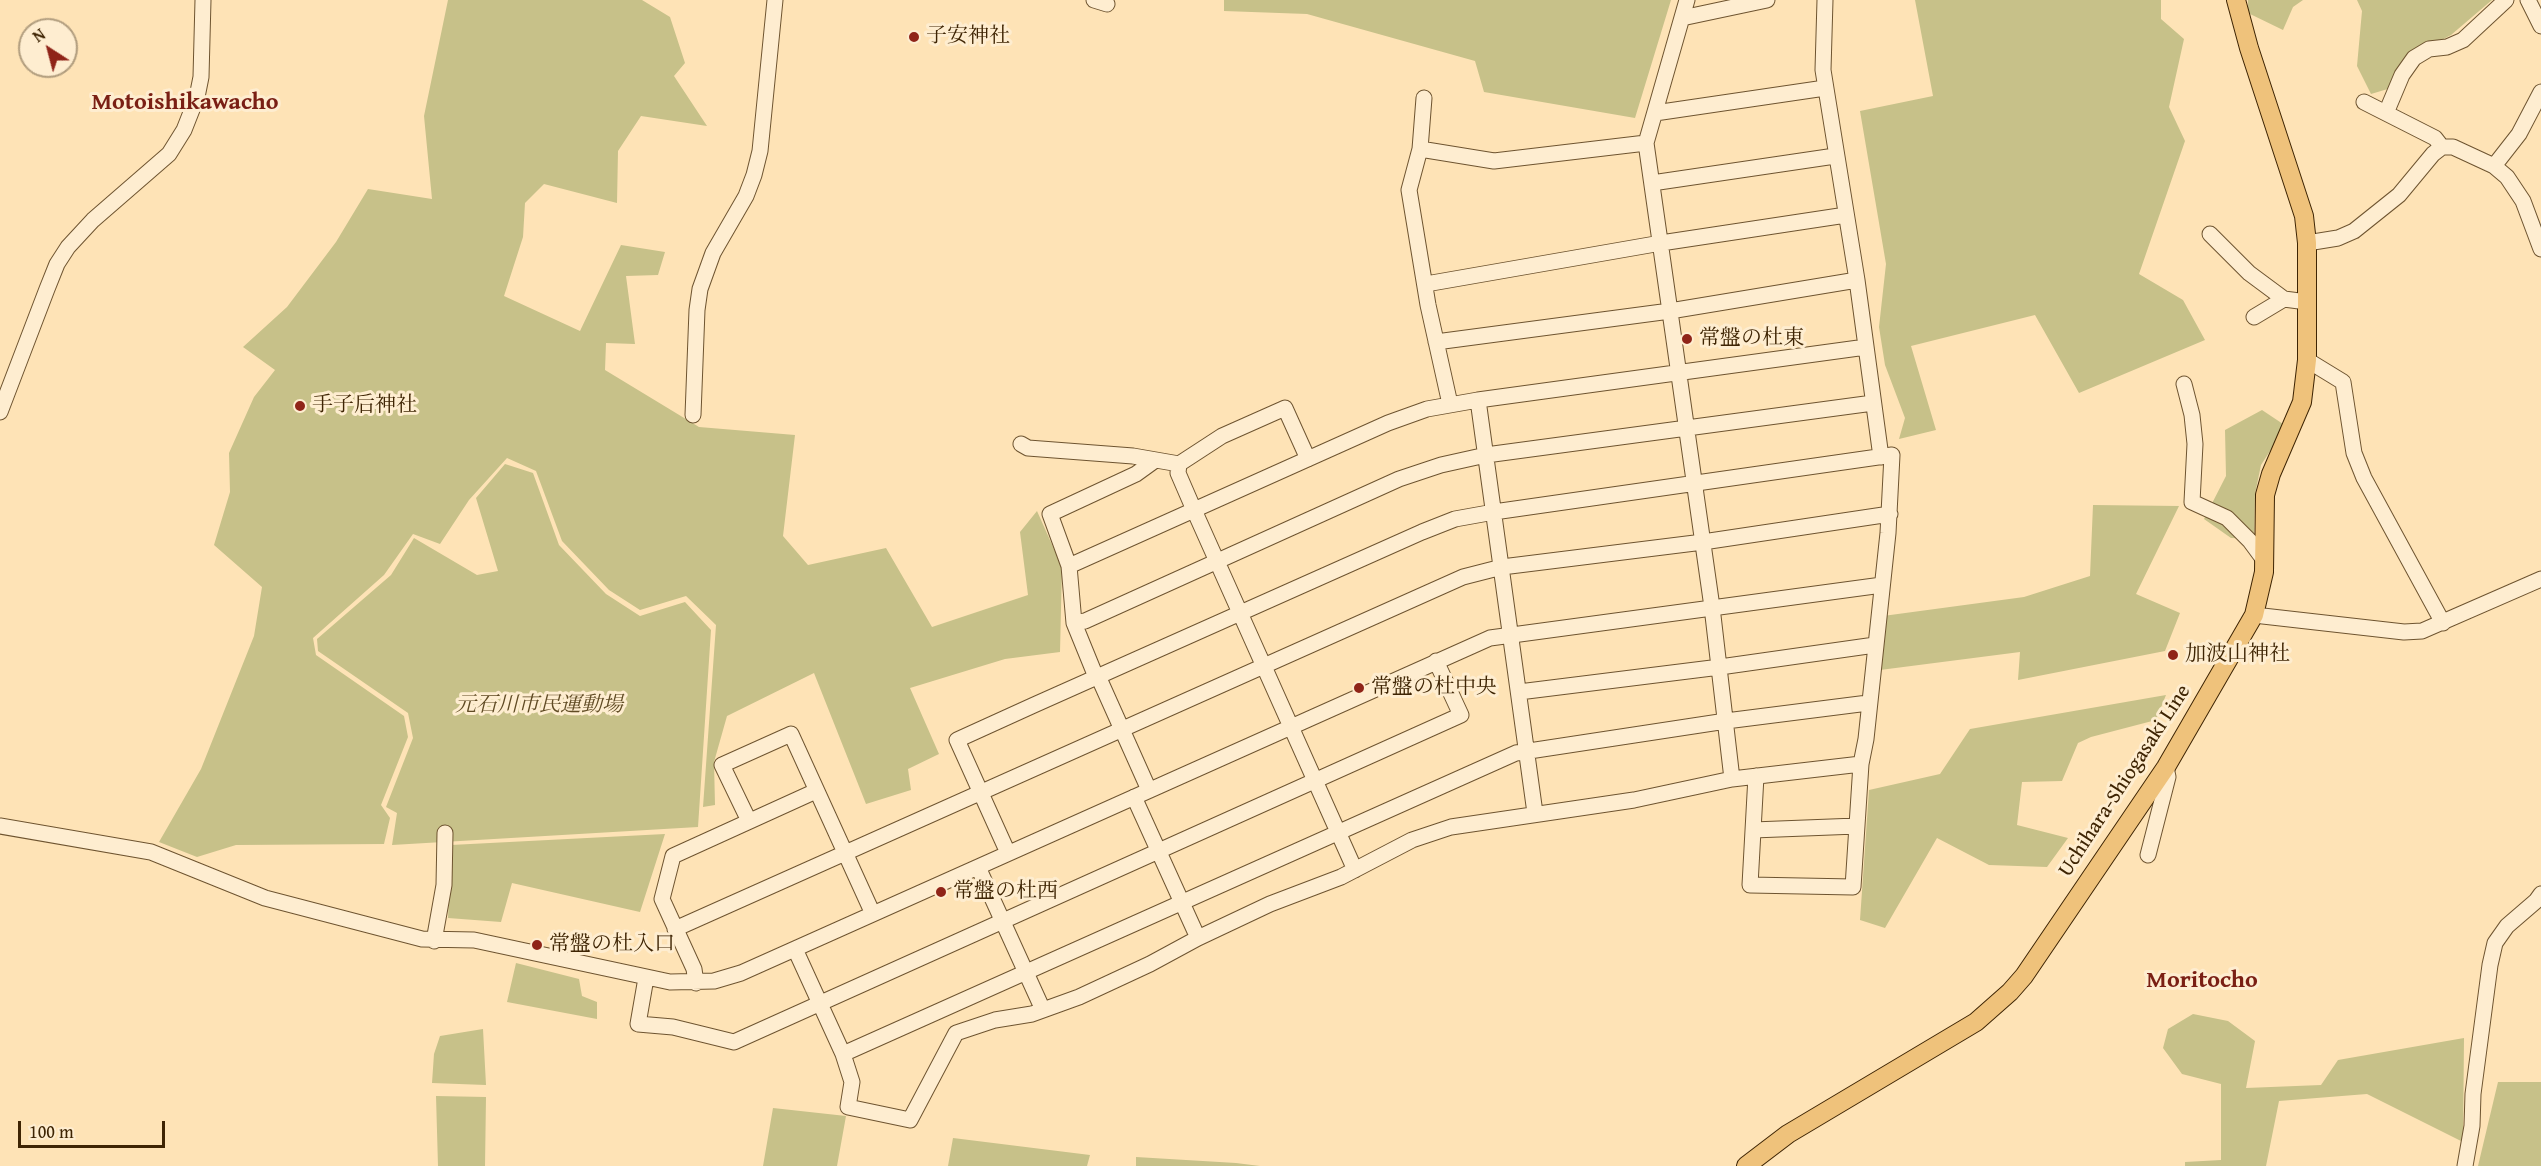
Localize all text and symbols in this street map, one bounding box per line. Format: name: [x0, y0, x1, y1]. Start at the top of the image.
north arrow: [18, 18, 78, 78]
text: N: [27, 22, 50, 48]
place label: 子安神社: [926, 24, 1010, 50]
marker: 子安神社: [907, 30, 921, 44]
district label: Motoishikawacho: [91, 89, 279, 117]
place label: 常盤の杜東: [1699, 326, 1804, 352]
marker: 常盤の杜東: [1680, 332, 1694, 346]
place label: 手子后神社: [312, 393, 417, 419]
marker: 手子后神社: [293, 399, 307, 413]
place label: 加波山神社: [2185, 642, 2290, 668]
marker: 加波山神社: [2166, 648, 2180, 662]
place label: 常盤の杜中央: [1371, 675, 1497, 701]
street label: Uchihara-Shiogasaki Line: [2053, 680, 2197, 882]
marker: 常盤の杜中央: [1352, 681, 1366, 695]
park label: 元石川市民運動場: [455, 693, 623, 719]
place label: 常盤の杜西: [953, 879, 1058, 905]
marker: 常盤の杜西: [934, 885, 948, 899]
place label: 常盤の杜入口: [549, 932, 675, 958]
marker: 常盤の杜入口: [530, 938, 544, 952]
district label: Moritocho: [2146, 967, 2258, 995]
scale bar: [21, 1109, 168, 1147]
text: 100 m: [29, 1118, 74, 1145]

